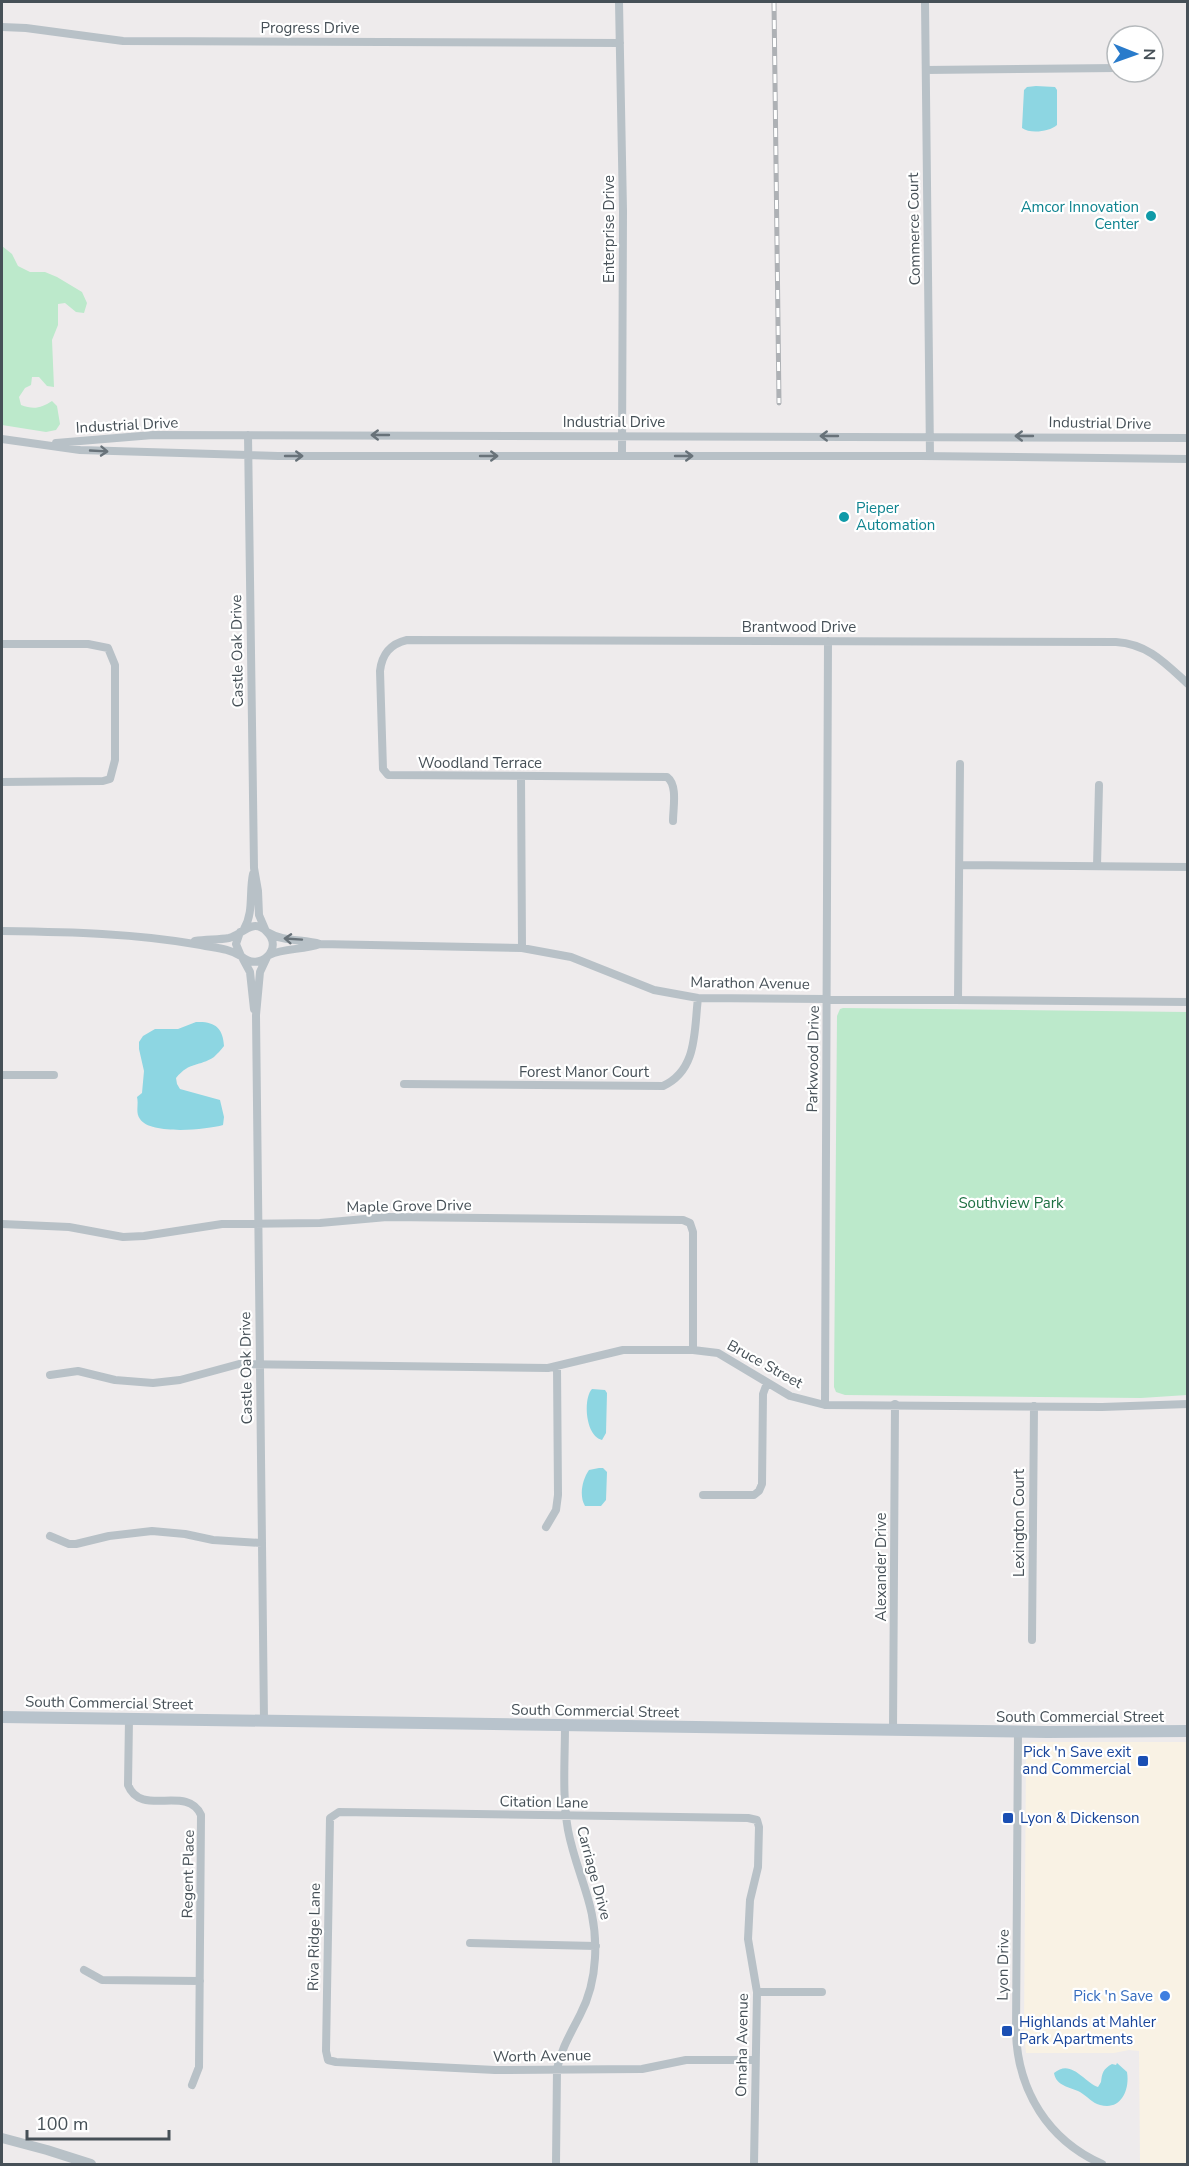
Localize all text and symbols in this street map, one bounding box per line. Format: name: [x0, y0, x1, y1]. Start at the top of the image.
street label: Progress Drive: [261, 18, 359, 38]
north arrow: [1105, 24, 1165, 84]
text: N: [1138, 48, 1160, 60]
street label: Commerce Court: [903, 172, 925, 286]
street label: Enterprise Drive: [599, 175, 619, 283]
place label: Amcor Innovation Center: [1021, 197, 1140, 234]
marker: Amcor Innovation Center: [1144, 209, 1158, 223]
street label: Industrial Drive: [75, 412, 179, 438]
street label: Industrial Drive: [563, 412, 665, 432]
street label: Industrial Drive: [1049, 412, 1151, 434]
one-way arrow: [370, 429, 390, 441]
one-way arrow: [820, 430, 840, 442]
one-way arrow: [1015, 430, 1035, 442]
one-way arrow: [89, 445, 109, 456]
one-way arrow: [284, 450, 304, 462]
one-way arrow: [479, 450, 499, 462]
one-way arrow: [674, 450, 694, 462]
place label: Pieper Automation: [856, 498, 935, 535]
marker: Pieper Automation: [837, 510, 851, 524]
street label: Castle Oak Drive: [226, 594, 248, 708]
street label: Brantwood Drive: [742, 617, 856, 637]
street label: Woodland Terrace: [418, 753, 542, 773]
one-way arrow: [284, 934, 304, 945]
street label: Marathon Avenue: [690, 972, 810, 994]
street label: Parkwood Drive: [802, 1005, 824, 1113]
street label: Forest Manor Court: [519, 1062, 650, 1082]
park label: Southview Park: [958, 1193, 1064, 1213]
street label: Maple Grove Drive: [346, 1195, 472, 1217]
street label: Castle Oak Drive: [235, 1311, 257, 1425]
street label: Bruce Street: [724, 1335, 807, 1393]
street label: Lexington Court: [1009, 1468, 1029, 1577]
street label: Alexander Drive: [871, 1512, 891, 1622]
street label: South Commercial Street: [25, 1692, 194, 1714]
street label: South Commercial Street: [511, 1700, 680, 1722]
street label: South Commercial Street: [996, 1707, 1165, 1727]
place label: Pick 'n Save exit and Commercial: [1022, 1742, 1132, 1779]
marker: Pick 'n Save exit and Commercial: [1136, 1754, 1150, 1768]
street label: Citation Lane: [499, 1791, 589, 1813]
place label: Lyon & Dickenson: [1020, 1808, 1140, 1828]
marker: Lyon & Dickenson: [1001, 1811, 1015, 1825]
street label: Carriage Drive: [572, 1824, 616, 1922]
street label: Regent Place: [177, 1829, 199, 1919]
street label: Riva Ridge Lane: [303, 1883, 325, 1991]
street label: Lyon Drive: [992, 1929, 1014, 2001]
place label: Pick 'n Save: [1073, 1986, 1153, 2006]
marker: Pick 'n Save: [1158, 1989, 1172, 2003]
street label: Omaha Avenue: [731, 1993, 753, 2097]
place label: Highlands at Mahler Park Apartments: [1019, 2012, 1157, 2049]
marker: Highlands at Mahler Park Apartments: [1000, 2024, 1014, 2038]
street label: Worth Avenue: [493, 2045, 591, 2067]
scale bar: [27, 2103, 170, 2141]
text: 100 m: [36, 2112, 88, 2136]

